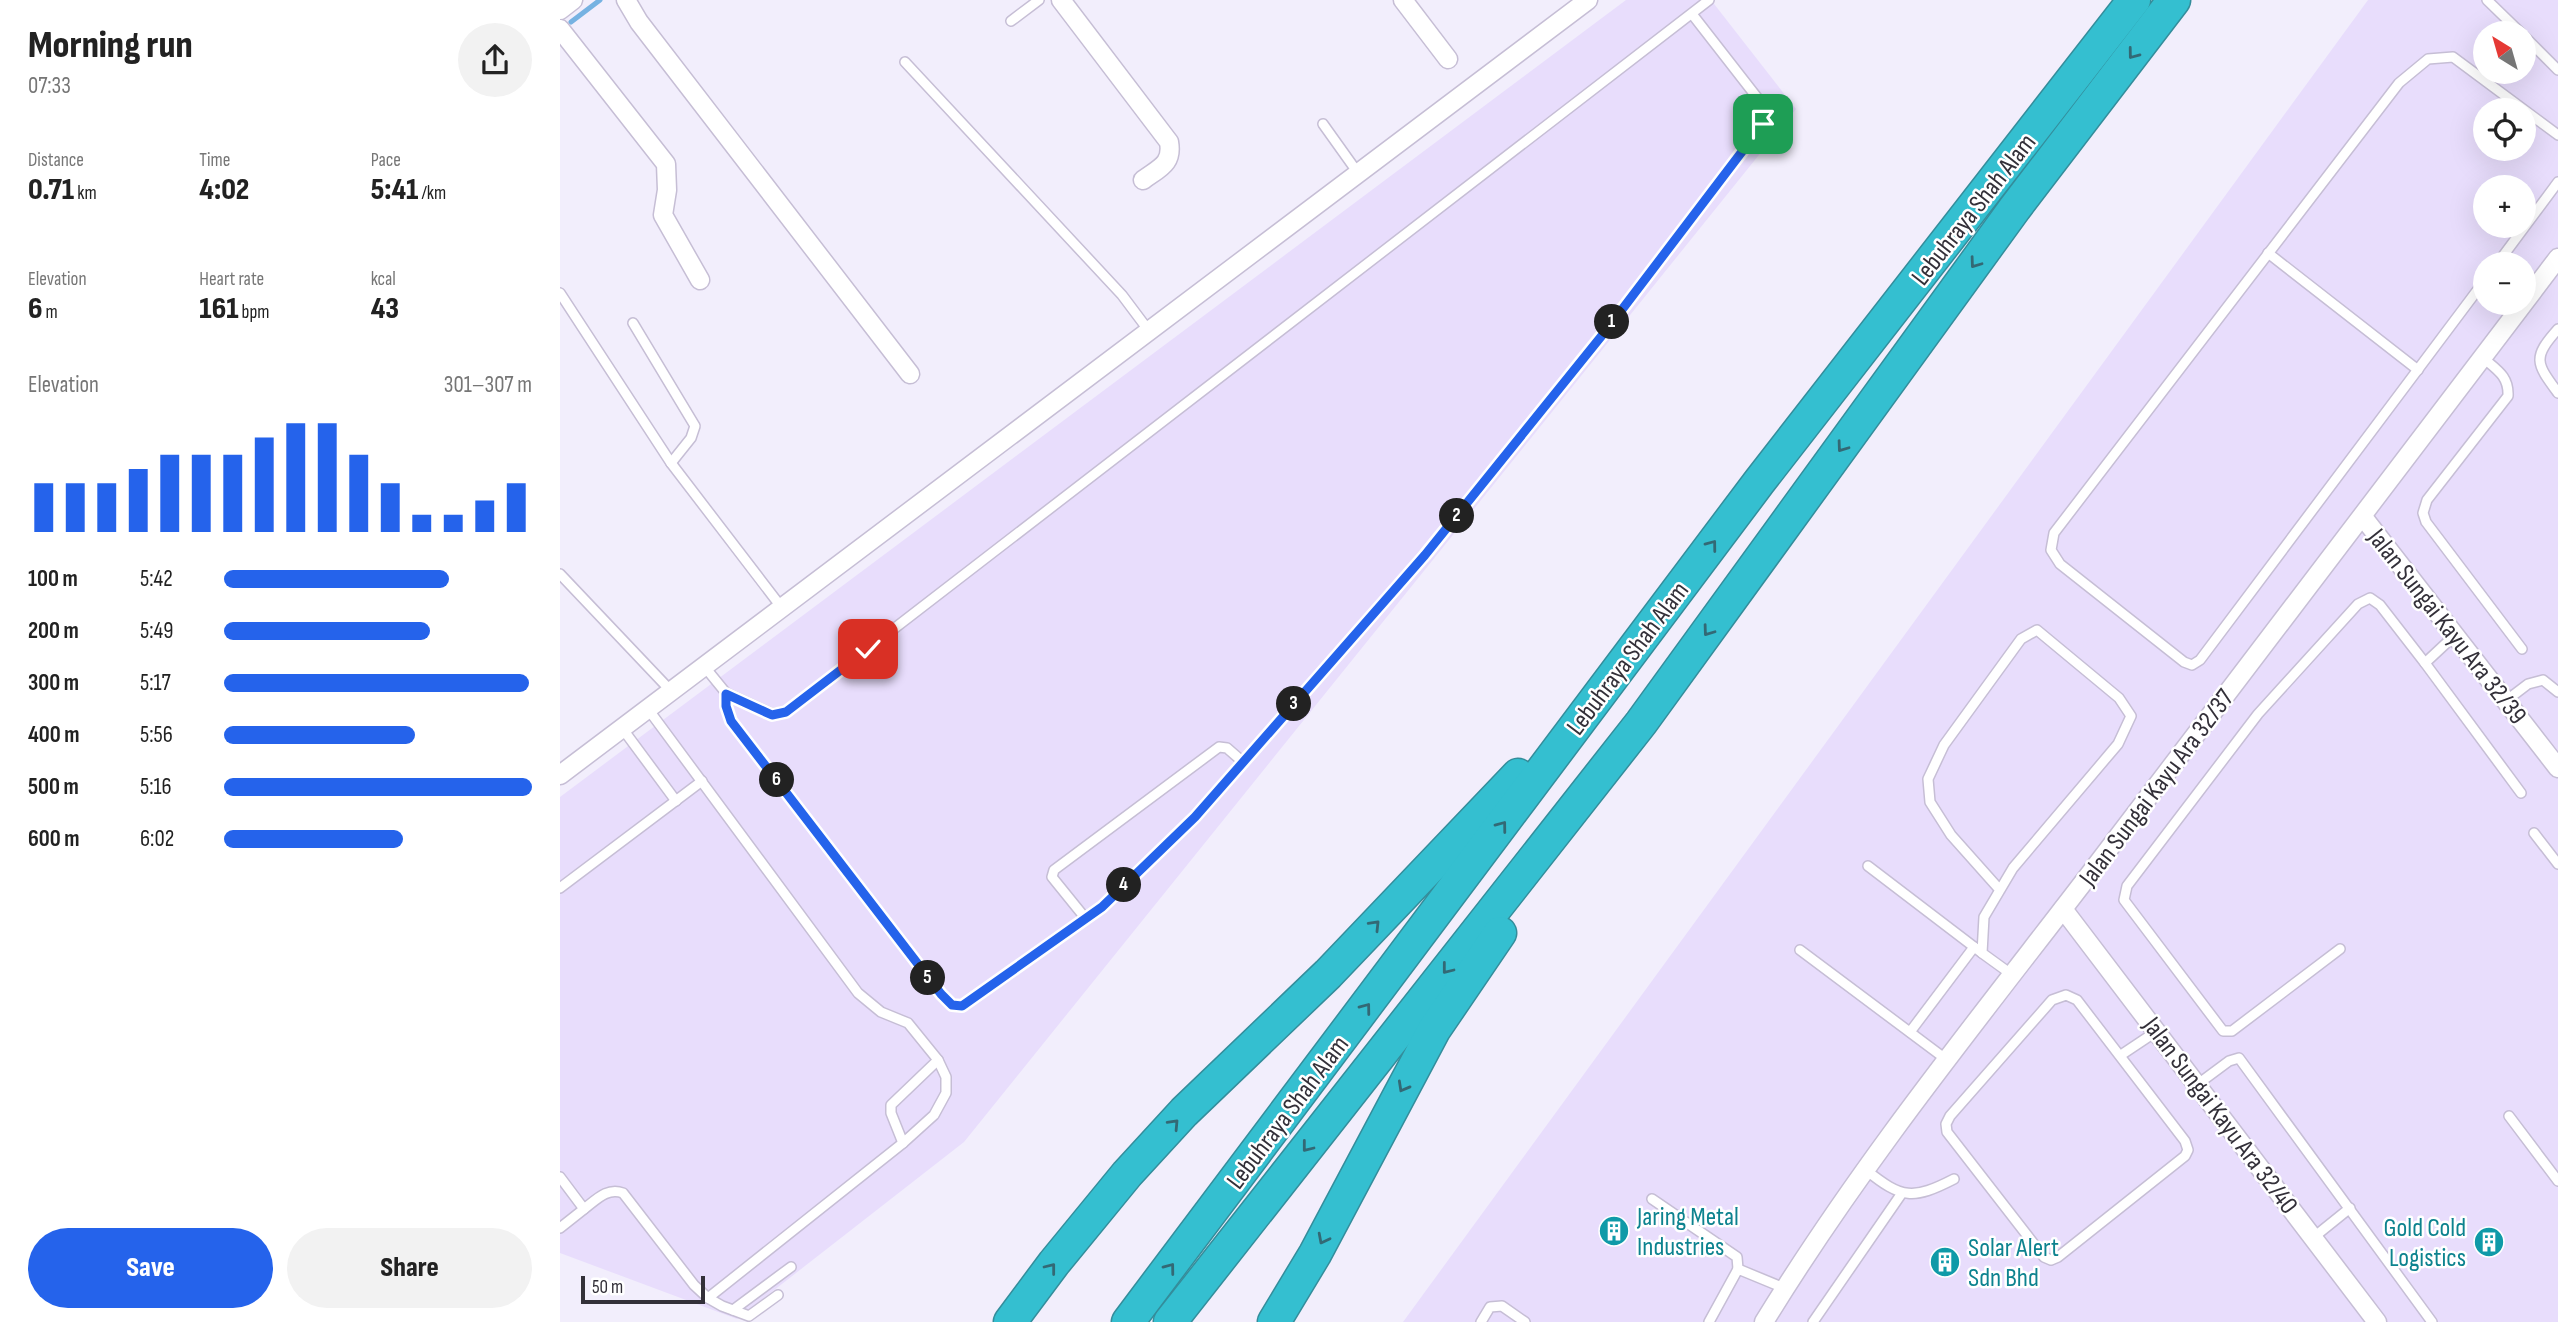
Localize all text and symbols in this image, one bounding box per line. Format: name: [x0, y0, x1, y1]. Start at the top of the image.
north arrow: [2473, 21, 2536, 84]
map controls: [2473, 21, 2536, 315]
text: Morning run: [28, 23, 193, 68]
button: share: [458, 23, 532, 97]
one-way arrow: [2128, 47, 2141, 59]
text: 07:33: [28, 72, 71, 100]
pin: [1733, 94, 1793, 154]
button: locate: [2473, 98, 2536, 161]
icon: arrive: [1744, 105, 1782, 143]
street label: Lebuhraya Shah Alam: [1905, 128, 2043, 292]
text: Distance: [28, 149, 84, 172]
text: Time: [199, 149, 230, 172]
text: Pace: [371, 149, 401, 172]
text: 0.71: [28, 172, 74, 208]
text: 4:02: [199, 172, 249, 208]
text: 5:41: [371, 172, 418, 208]
button: +: [2473, 175, 2536, 238]
text: km: [74, 182, 97, 205]
text: /km: [418, 182, 446, 205]
button: −: [2473, 252, 2536, 315]
one-way arrow: [1971, 255, 1983, 268]
text: Elevation: [28, 268, 87, 291]
text: Heart rate: [199, 268, 264, 291]
text: kcal: [371, 268, 396, 291]
text: 6: [28, 291, 43, 327]
text: 161: [199, 291, 239, 327]
text: 43: [371, 291, 399, 327]
text: m: [43, 301, 58, 324]
text: bpm: [239, 301, 270, 324]
pin: 1: [1594, 304, 1630, 340]
text: 1: [1608, 310, 1615, 333]
text: Elevation: [28, 371, 99, 399]
text: 301–307 m: [444, 371, 532, 399]
one-way arrow: [1837, 439, 1850, 452]
pin: 2: [1440, 498, 1474, 534]
text: 2: [1452, 504, 1461, 527]
street label: Jalan Sungai Kayu Ara 32/39: [2360, 522, 2533, 731]
one-way arrow: [1703, 541, 1716, 553]
text: 100 m: [28, 565, 78, 593]
text: 5:42: [140, 565, 173, 593]
street label: Lebuhraya Shah Alam: [1561, 576, 1696, 742]
text: 200 m: [28, 617, 79, 645]
text: 5:49: [140, 617, 173, 645]
pin: [838, 619, 898, 679]
one-way arrow: [1704, 624, 1716, 636]
icon: check: [849, 630, 887, 668]
text: 300 m: [28, 669, 79, 697]
text: 5:17: [140, 669, 171, 697]
street label: Jalan Sungai Kayu Ara 32/37: [2073, 683, 2242, 893]
pin: 3: [1276, 686, 1312, 722]
text: 3: [1289, 692, 1298, 715]
text: 400 m: [28, 721, 79, 749]
text: 5:56: [140, 721, 173, 749]
pin: 6: [760, 762, 794, 798]
text: 6: [772, 768, 781, 791]
text: 500 m: [28, 773, 79, 801]
text: 5:16: [140, 773, 172, 801]
one-way arrow: [1493, 821, 1506, 833]
text: 600 m: [28, 825, 80, 853]
text: 6:02: [140, 825, 174, 853]
pin: 4: [1106, 868, 1142, 903]
text: 4: [1119, 873, 1128, 896]
one-way arrow: [1366, 920, 1379, 933]
pin: 5: [910, 960, 946, 996]
one-way arrow: [1443, 961, 1456, 973]
text: 5: [923, 966, 932, 989]
one-way arrow: [1357, 1003, 1370, 1016]
street label: Jalan Sungai Kayu Ara 32/40: [2135, 1011, 2304, 1220]
street label: Lebuhraya Shah Alam: [1221, 1030, 1356, 1196]
one-way arrow: [1398, 1080, 1411, 1092]
one-way arrow: [1165, 1119, 1178, 1132]
one-way arrow: [1302, 1140, 1315, 1152]
place label: Jaring Metal Industries: [1636, 1202, 1739, 1263]
place label: Gold Cold Logistics: [2384, 1213, 2466, 1274]
building icon: Jaring Metal Industries: [1597, 1214, 1631, 1248]
building icon: Gold Cold Logistics: [2472, 1225, 2506, 1259]
button: Save: [28, 1228, 273, 1308]
button: Share: [287, 1228, 532, 1308]
one-way arrow: [1317, 1232, 1331, 1244]
place label: Solar Alert Sdn Bhd: [1968, 1233, 2059, 1294]
building icon: Solar Alert Sdn Bhd: [1928, 1245, 1962, 1279]
one-way arrow: [1043, 1263, 1055, 1275]
one-way arrow: [1161, 1263, 1174, 1275]
scale bar: [581, 1273, 705, 1305]
text: 50 m: [592, 1276, 623, 1299]

